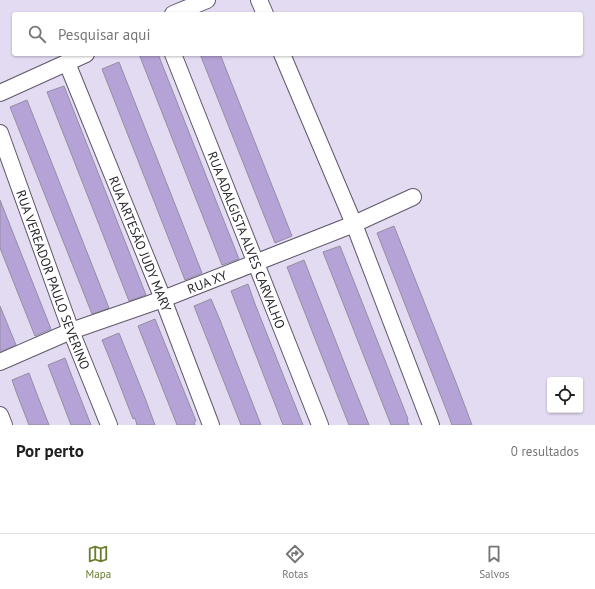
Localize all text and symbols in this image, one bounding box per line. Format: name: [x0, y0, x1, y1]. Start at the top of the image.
search box: [12, 12, 583, 56]
icon: search: [26, 23, 48, 45]
text: Pesquisar aqui: [58, 25, 150, 44]
street label: RUA ADALGISTA ALVES CARVALHO: [203, 149, 289, 331]
street label: RUA ARTESÃO JUDY MARY: [105, 174, 175, 315]
street label: RUA VEREADOR PAULO SEVERINO: [12, 188, 94, 372]
street label: RUA XY: [185, 267, 230, 298]
map controls: [547, 377, 583, 413]
button: locate: [547, 377, 583, 413]
text: Por perto: [16, 440, 84, 462]
text: 0 resultados: [511, 443, 579, 460]
tab: Mapa: [86, 543, 111, 581]
tab: Rotas: [282, 543, 308, 581]
tab: Salvos: [479, 543, 509, 581]

